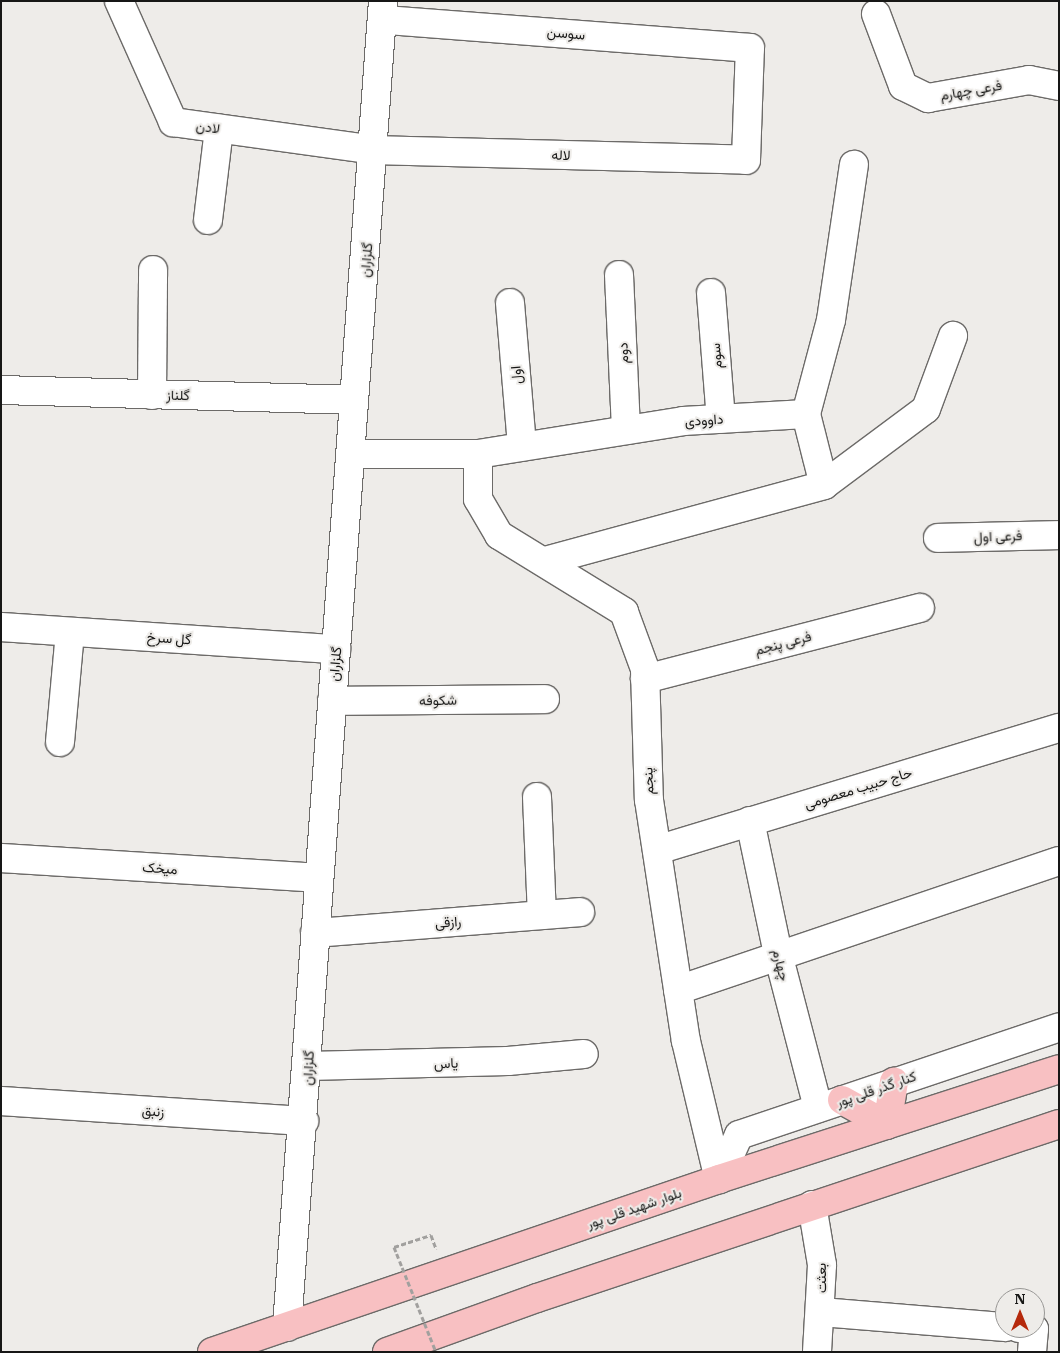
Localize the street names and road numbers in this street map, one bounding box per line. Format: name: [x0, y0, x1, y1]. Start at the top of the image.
street label: سوسن: [546, 23, 586, 43]
street label: فرعی چهارم: [939, 76, 1003, 104]
street label: لادن: [195, 117, 221, 137]
street label: لاله: [551, 146, 571, 164]
street label: گلزاران: [356, 242, 376, 278]
street label: دوم: [614, 342, 632, 364]
street label: سوم: [707, 343, 725, 369]
street label: اول: [507, 365, 525, 385]
street label: گلناز: [166, 386, 190, 404]
street label: داوودی: [684, 410, 724, 430]
street label: فرعی اول: [973, 527, 1023, 545]
street label: فرعی پنجم: [753, 627, 813, 659]
street label: گل سرخ: [146, 628, 192, 648]
street label: گلزاران: [325, 646, 345, 682]
street label: شکوفه: [419, 691, 457, 709]
street label: حاج حبیب معصومی: [802, 764, 914, 812]
street label: پنجم: [639, 767, 657, 795]
street label: میخک: [142, 858, 178, 878]
street label: رازقی: [434, 913, 462, 931]
street label: چهارم: [769, 947, 793, 983]
street label: گلزاران: [299, 1050, 317, 1086]
street label: یاس: [433, 1054, 459, 1072]
street label: کنار گذر قلی پور: [834, 1067, 918, 1111]
street label: زنبق: [141, 1102, 165, 1120]
street label: بلوار شهید قلی پور: [584, 1184, 684, 1232]
street label: بعثت: [812, 1263, 830, 1293]

